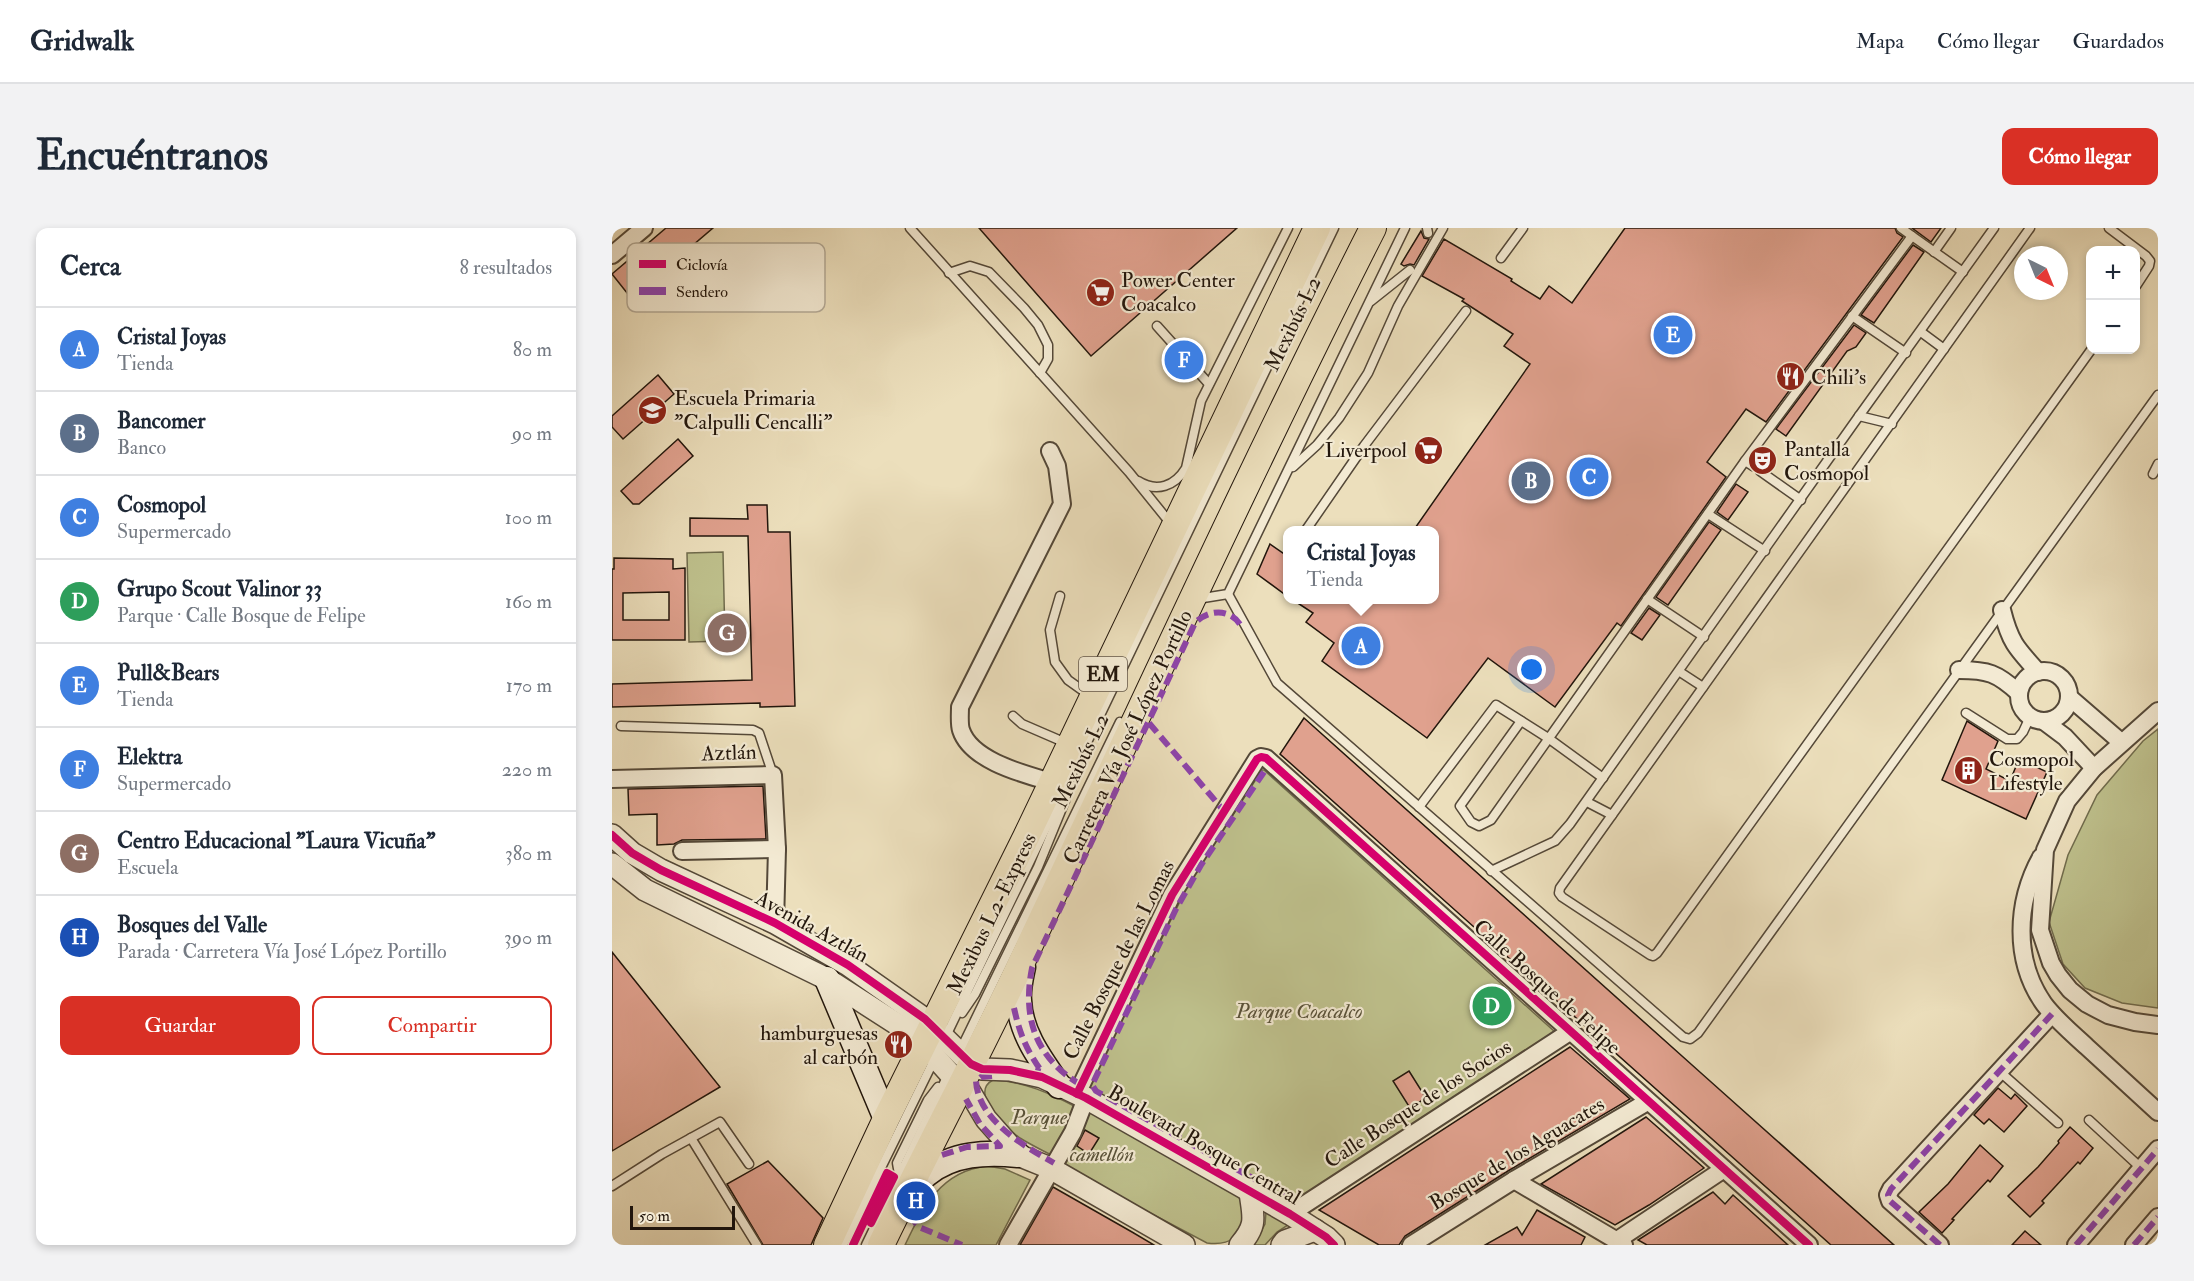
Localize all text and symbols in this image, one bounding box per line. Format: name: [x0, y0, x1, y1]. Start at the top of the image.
text: Gridwalk: [30, 24, 134, 59]
text: Mapa: [1856, 28, 1904, 55]
text: Cómo llegar: [1937, 28, 2040, 55]
text: Guardados: [2073, 28, 2164, 55]
button: Cómo llegar: [2002, 128, 2158, 185]
text: Encuéntranos: [36, 130, 268, 182]
legend: [627, 243, 825, 312]
north arrow: [2014, 246, 2068, 300]
map controls: [2086, 246, 2140, 354]
button: +: [2086, 246, 2140, 300]
text: Cerca: [60, 251, 121, 283]
text: 8 resultados: [459, 255, 552, 280]
text: Ciclovía: [676, 255, 728, 275]
place label: Power Center Coacalco: [1121, 267, 1235, 318]
street label: Mexibús L2: [1258, 272, 1328, 376]
supermarket icon: Power Center Coacalco: [1084, 276, 1116, 308]
text: Sendero: [676, 282, 728, 302]
button: −: [2086, 300, 2140, 354]
pin: E: [1654, 312, 1692, 358]
text: Cristal Joyas: [117, 323, 226, 351]
text: A: [73, 337, 86, 362]
text: 80 m: [513, 337, 552, 362]
pin: F: [1164, 338, 1204, 382]
text: Tienda: [117, 351, 174, 376]
restaurant icon: Chili's: [1774, 361, 1806, 393]
place label: Chili's: [1811, 364, 1866, 391]
place label: Escuela Primaria "Calpulli Cencalli": [674, 385, 832, 436]
school or university icon: Escuela Primaria "Calpulli Cencalli": [637, 394, 669, 426]
text: Bancomer: [117, 407, 206, 435]
text: B: [73, 421, 86, 446]
text: 90 m: [512, 421, 552, 446]
supermarket icon: Liverpool: [1412, 434, 1444, 466]
text: Banco: [117, 435, 166, 460]
place label: Pantalla Cosmopol: [1784, 436, 1870, 487]
place label: Liverpool: [1325, 437, 1408, 464]
theatre icon: Pantalla Cosmopol: [1747, 445, 1779, 477]
pin: C: [1570, 454, 1608, 500]
pin: B: [1512, 458, 1550, 504]
text: Cosmopol: [117, 491, 206, 519]
text: C: [72, 505, 87, 530]
text: 100 m: [505, 505, 552, 530]
text: Supermercado: [117, 519, 231, 544]
popup: [1283, 526, 1439, 604]
text: Cristal Joyas: [1306, 539, 1416, 567]
text: Tienda: [1306, 567, 1363, 592]
text: Grupo Scout Valinor 33: [117, 575, 322, 603]
text: D: [71, 589, 88, 614]
text: 160 m: [505, 589, 552, 614]
text: Parque · Calle Bosque de Felipe: [117, 603, 366, 628]
street label: Carretera Vía José López Portillo: [1057, 606, 1199, 868]
pin: G: [708, 610, 746, 656]
pin: A: [1342, 624, 1380, 668]
your location: [1517, 655, 1546, 684]
road number: EM: [1079, 657, 1127, 691]
text: Pull&Bears: [117, 659, 219, 687]
text: E: [72, 673, 87, 698]
text: 170 m: [506, 673, 552, 698]
text: Tienda: [117, 687, 174, 712]
street label: Mexibús L2: [1046, 709, 1116, 813]
street label: Aztlán: [700, 739, 757, 767]
text: Elektra: [117, 743, 182, 771]
place label: Cosmopol Lifestyle: [1989, 746, 2075, 797]
building icon: Cosmopol Lifestyle: [1952, 755, 1984, 787]
text: F: [73, 757, 86, 782]
text: 220 m: [502, 757, 552, 782]
text: Supermercado: [117, 771, 231, 796]
text: Centro Educacional "Laura Vicuña": [117, 827, 435, 855]
street label: Mexibus L2-Express: [941, 829, 1043, 999]
text: G: [71, 841, 88, 866]
text: 380 m: [505, 841, 552, 866]
text: Escuela: [117, 855, 178, 880]
street label: Calle Bosque de las Lomas: [1057, 856, 1181, 1064]
street label: Avenida Aztlán: [750, 884, 874, 969]
text: Bosques del Valle: [117, 911, 267, 939]
street label: Calle Bosque de Felipe: [1468, 914, 1626, 1060]
text: H: [71, 925, 88, 950]
text: 390 m: [504, 925, 552, 950]
text: Parada · Carretera Vía José López Portillo: [117, 939, 447, 964]
pin: D: [1472, 984, 1512, 1028]
button: Guardar: [60, 996, 300, 1055]
button: Compartir: [312, 996, 552, 1055]
park label: Parque Coacalco: [1235, 998, 1362, 1025]
place label: hamburguesas al carbón: [760, 1020, 878, 1071]
restaurant icon: hamburguesas al carbón: [883, 1029, 915, 1061]
street label: Calle Bosque de los Socios: [1319, 1033, 1517, 1175]
street label: Boulevard Bosque Central: [1103, 1079, 1306, 1212]
street label: Bosque de los Aguacates: [1424, 1091, 1610, 1217]
park label: Parque: [1010, 1104, 1068, 1131]
park label: camellón: [1070, 1141, 1134, 1168]
pin: H: [896, 1178, 936, 1224]
scale bar: [630, 1203, 735, 1230]
text: 50 m: [639, 1206, 670, 1226]

